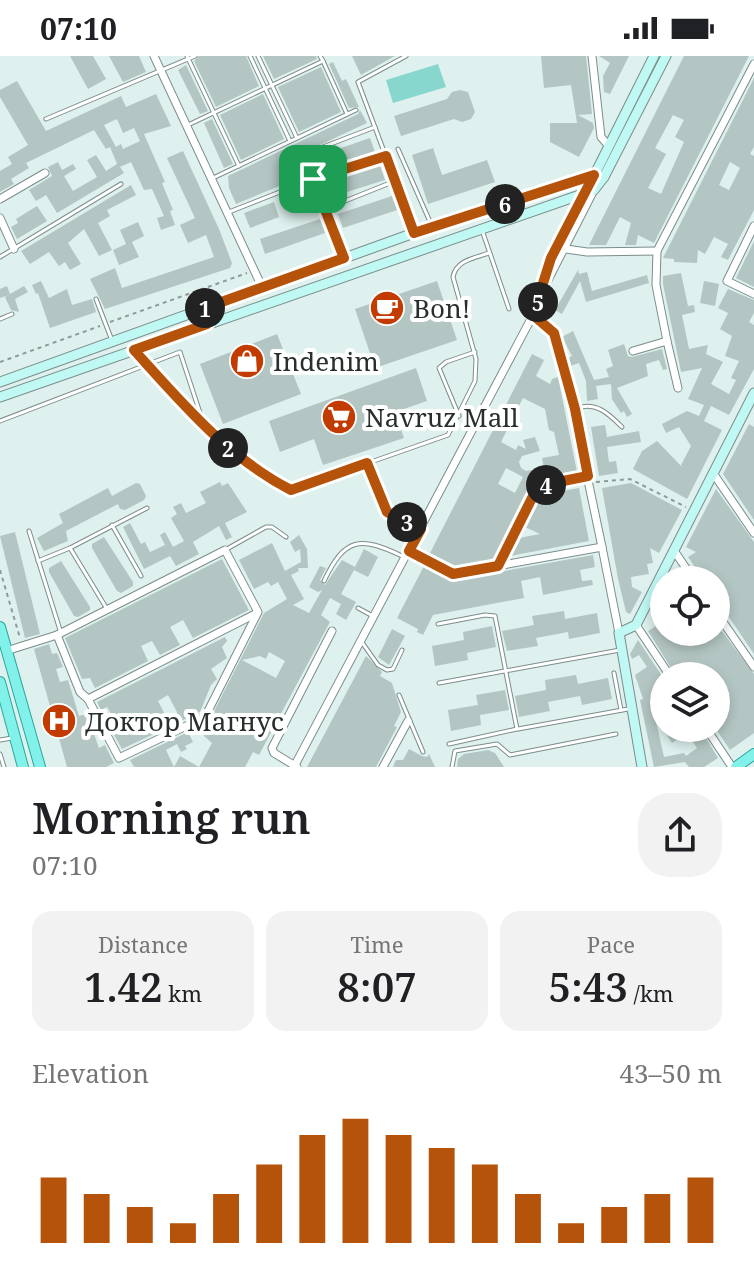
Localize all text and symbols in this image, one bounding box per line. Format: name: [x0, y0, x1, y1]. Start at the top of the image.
text: 07:10: [40, 8, 117, 49]
pin: [279, 145, 347, 213]
icon: arrive: [291, 157, 335, 201]
pin: 6: [485, 184, 525, 224]
text: 6: [499, 189, 511, 219]
pin: 5: [518, 282, 558, 322]
text: 5: [532, 287, 544, 317]
pin: 1: [185, 288, 225, 328]
cafe icon: Bon!: [368, 289, 406, 327]
place label: Bon!: [413, 290, 470, 326]
text: 1: [199, 293, 211, 323]
shop icon: Indenim: [228, 342, 266, 380]
place label: Indenim: [273, 343, 379, 379]
supermarket icon: Navruz Mall: [320, 398, 358, 436]
place label: Navruz Mall: [365, 399, 518, 435]
pin: 2: [208, 428, 248, 468]
text: 2: [222, 433, 234, 463]
pin: 4: [526, 465, 566, 505]
text: 4: [540, 470, 552, 500]
pin: 3: [387, 502, 427, 542]
text: 3: [401, 507, 413, 537]
map controls: [650, 566, 730, 742]
button: locate: [650, 566, 730, 646]
button: layers: [650, 662, 730, 742]
hospital icon: Доктор Магнус: [40, 702, 78, 740]
place label: Доктор Магнус: [85, 703, 284, 739]
text: Morning run: [32, 787, 311, 847]
button: share: [638, 793, 722, 877]
text: 07:10: [32, 847, 98, 883]
text: Distance: [98, 929, 188, 959]
text: Time: [350, 929, 404, 959]
text: Pace: [587, 929, 635, 959]
text: 1.42: [84, 959, 163, 1014]
text: 8:07: [337, 959, 417, 1014]
text: 5:43: [548, 959, 628, 1014]
text: km: [163, 978, 202, 1008]
text: /km: [628, 978, 674, 1008]
text: Elevation: [32, 1055, 149, 1091]
text: 43–50 m: [620, 1055, 722, 1091]

